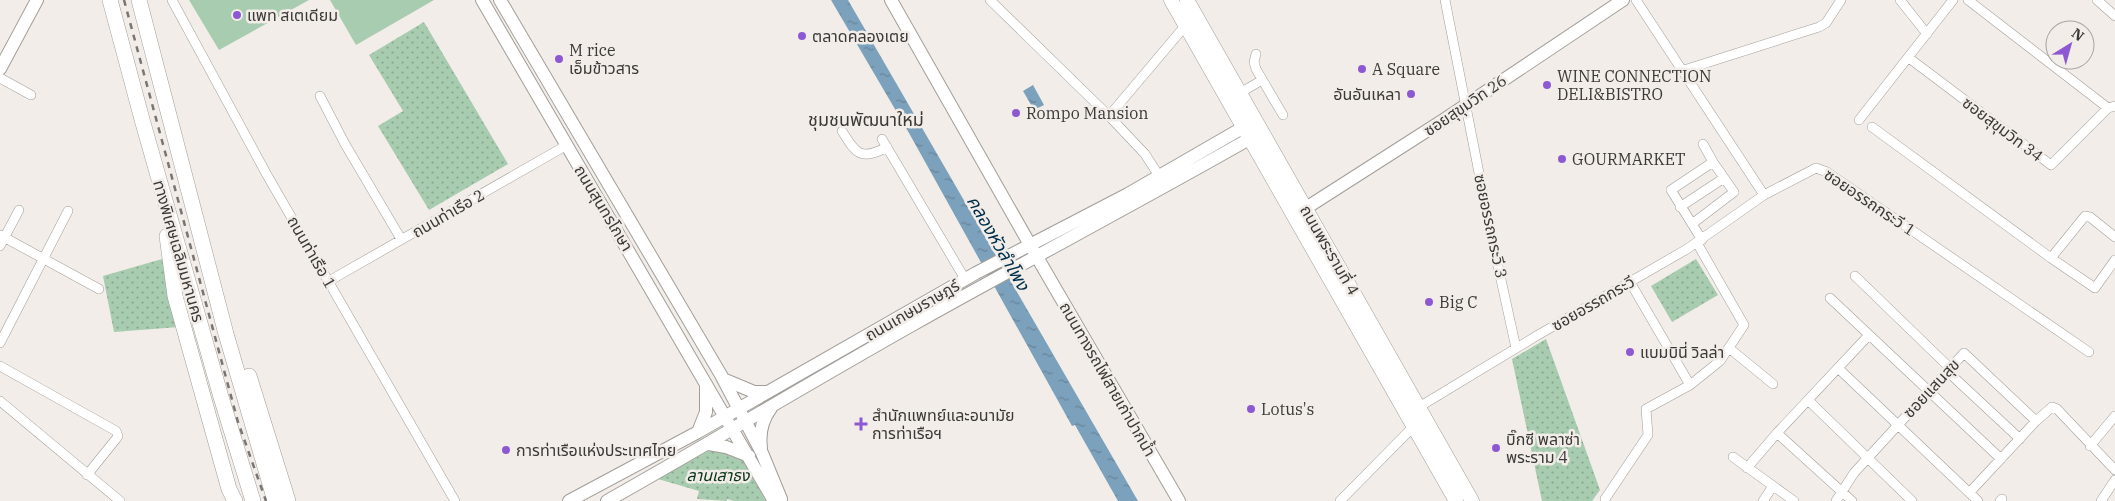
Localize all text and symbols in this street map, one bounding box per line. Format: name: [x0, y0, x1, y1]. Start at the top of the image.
place label: แพท สเตเดียม: [247, 5, 338, 25]
marker: แพท สเตเดียม: [231, 9, 243, 21]
north arrow: [2045, 20, 2095, 70]
text: N: [2068, 24, 2088, 45]
place label: ตลาดคลองเตย: [812, 26, 909, 46]
marker: ตลาดคลองเตย: [796, 30, 808, 42]
place label: M rice เอ็มข้าวสาร: [569, 40, 639, 78]
marker: M rice เอ็มข้าวสาร: [553, 53, 565, 65]
place label: A Square: [1372, 59, 1440, 79]
marker: A Square: [1356, 63, 1368, 75]
place label: WINE CONNECTION DELI&BISTRO: [1557, 66, 1711, 104]
street label: ซอยสุขุมวิท 26: [1420, 70, 1510, 140]
marker: WINE CONNECTION DELI&BISTRO: [1541, 79, 1553, 91]
place label: อันอันเหลา: [1333, 84, 1401, 104]
marker: อันอันเหลา: [1405, 88, 1417, 100]
street label: ซอยสุขุมวิท 34: [1959, 92, 2047, 166]
place label: Rompo Mansion: [1026, 103, 1149, 123]
marker: Rompo Mansion: [1010, 107, 1022, 119]
district label: ชุมชนพัฒนาใหม่: [808, 108, 924, 131]
place label: GOURMARKET: [1572, 149, 1686, 169]
marker: GOURMARKET: [1556, 153, 1568, 165]
street label: ถนนสุนทรโกษา: [570, 161, 638, 255]
street label: ซอยอรรถกระวี 1: [1820, 164, 1920, 240]
street label: ซอยอรรถกระวี 3: [1470, 172, 1512, 280]
street label: ทางพิเศษเฉลิมมหานคร: [149, 178, 209, 325]
street label: ถนนท่าเรือ 2: [408, 184, 488, 242]
water label: คลองหัวลำโพง: [962, 191, 1035, 295]
street label: ถนนพระรามที่ 4: [1296, 201, 1365, 299]
street label: ถนนท่าเรือ 1: [283, 212, 341, 292]
street label: ซอยอรรถกระวี: [1548, 271, 1638, 335]
street label: ถนนเกษมราษฎร์: [861, 275, 963, 345]
place label: Big C: [1439, 292, 1478, 312]
marker: Big C: [1423, 296, 1435, 308]
street label: ถนนทางรถไฟสายเก่าปากน้ำ: [1056, 298, 1161, 460]
place label: แบมบินี่ วิลล่า: [1640, 341, 1724, 362]
marker: แบมบินี่ วิลล่า: [1624, 346, 1636, 358]
street label: ซอยแสนสุข: [1899, 354, 1963, 422]
place label: Lotus's: [1261, 399, 1314, 419]
marker: Lotus's: [1245, 403, 1257, 415]
place label: สำนักแพทย์และอนามัย การท่าเรือฯ: [872, 405, 1015, 443]
marker: สำนักแพทย์และอนามัย การท่าเรือฯ: [854, 417, 868, 431]
place label: บิ๊กซี พลาซ่า พระราม 4: [1506, 429, 1580, 467]
place label: การท่าเรือแห่งประเทศไทย: [516, 440, 676, 460]
marker: บิ๊กซี พลาซ่า พระราม 4: [1490, 442, 1502, 454]
marker: การท่าเรือแห่งประเทศไทย: [500, 444, 512, 456]
park label: ลานเสาธง: [687, 465, 751, 485]

